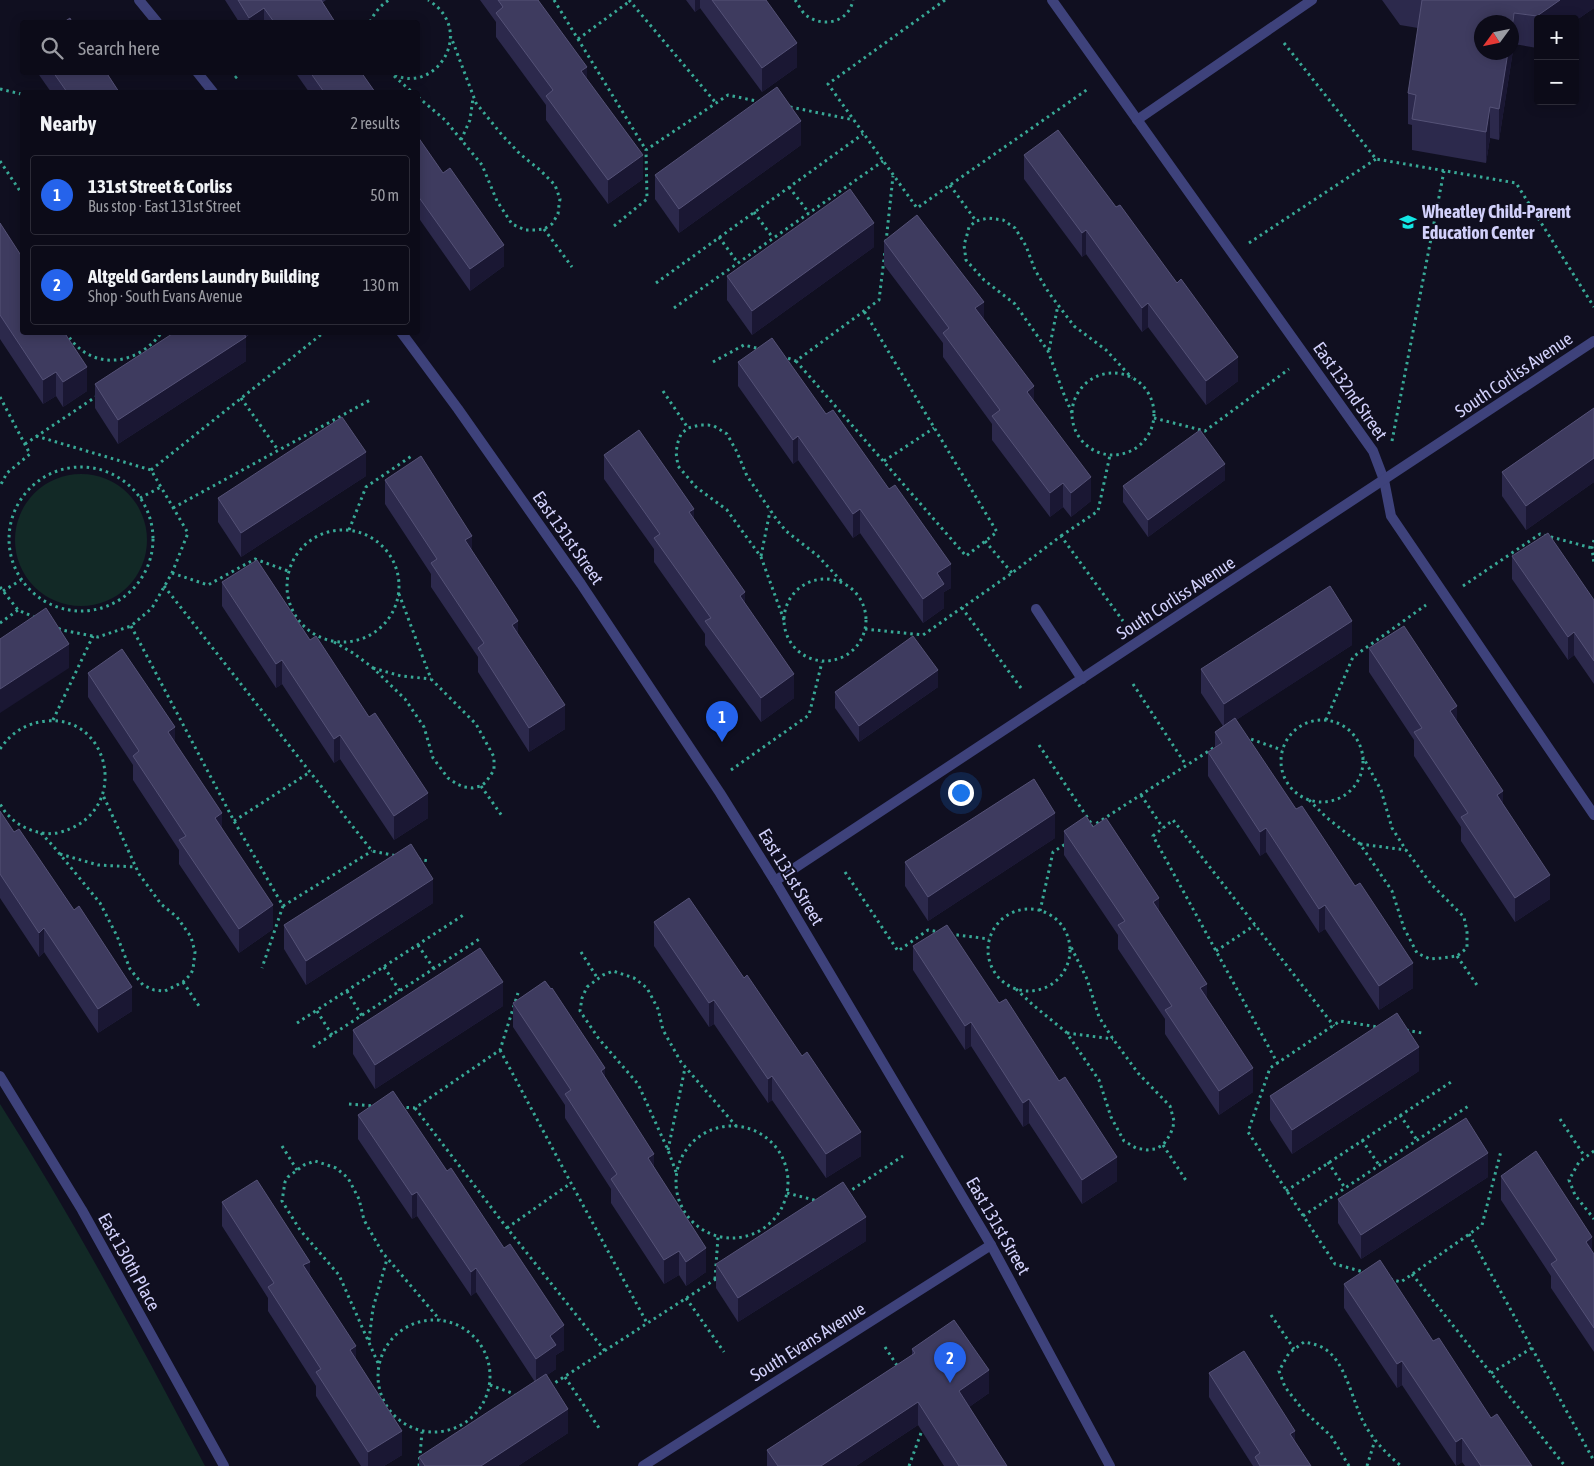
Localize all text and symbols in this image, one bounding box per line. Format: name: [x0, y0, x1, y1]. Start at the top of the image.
north arrow: [1474, 15, 1519, 60]
map controls: [1534, 15, 1579, 105]
button: +: [1534, 15, 1579, 60]
search box: [20, 20, 420, 75]
icon: search: [38, 34, 66, 62]
text: Search here: [78, 37, 160, 59]
button: −: [1534, 60, 1579, 105]
text: Nearby: [40, 111, 96, 135]
text: 2 results: [350, 114, 400, 132]
text: 131st Street & Corliss: [88, 175, 232, 197]
text: 1: [53, 186, 61, 204]
text: 50 m: [370, 186, 399, 204]
text: Bus stop · East 131st Street: [88, 197, 241, 215]
place label: Wheatley Child-Parent Education Center: [1421, 201, 1572, 243]
school or university icon: Wheatley Child-Parent Education Center: [1398, 212, 1418, 232]
text: Altgeld Gardens Laundry Building: [88, 265, 319, 287]
text: 2: [53, 276, 61, 294]
text: 130 m: [363, 276, 399, 294]
text: Shop · South Evans Avenue: [88, 287, 243, 305]
street label: South Corliss Avenue: [1451, 328, 1576, 422]
street label: East 132nd Street: [1309, 338, 1392, 444]
street label: East 131st Street: [529, 487, 608, 588]
street label: South Corliss Avenue: [1113, 552, 1239, 644]
pin: 1: [706, 701, 738, 742]
your location: [948, 780, 974, 806]
street label: East 131st Street: [754, 825, 828, 929]
street label: East 131st Street: [962, 1173, 1035, 1278]
street label: East 130th Place: [94, 1209, 165, 1314]
street label: South Evans Avenue: [746, 1298, 869, 1385]
pin: 2: [934, 1342, 966, 1383]

